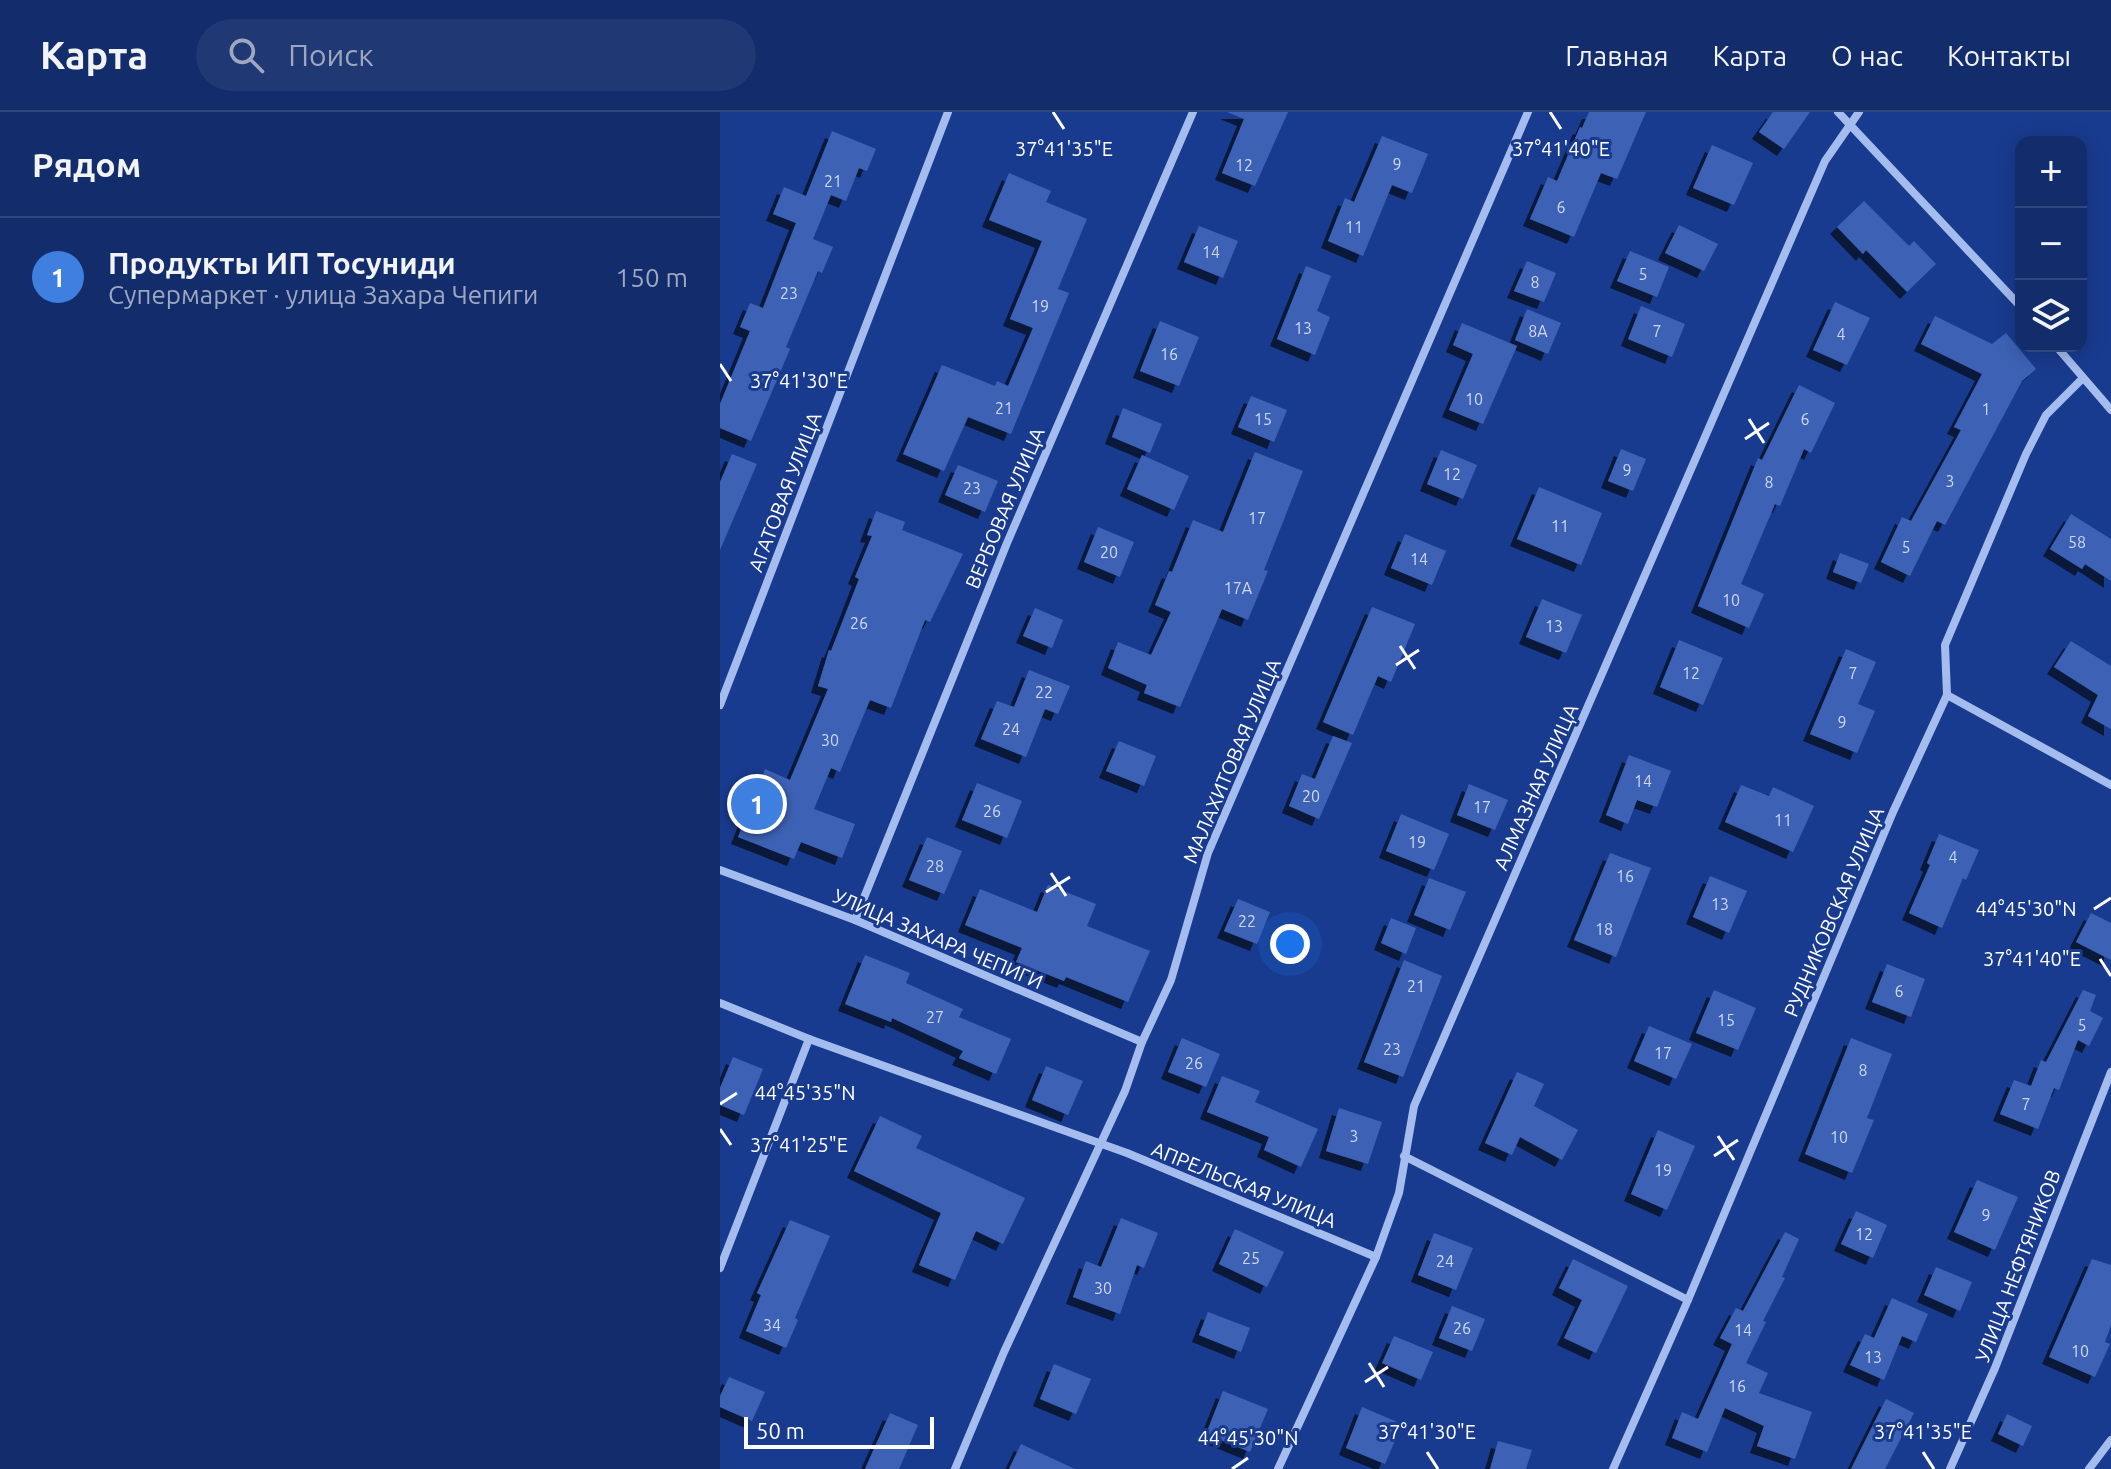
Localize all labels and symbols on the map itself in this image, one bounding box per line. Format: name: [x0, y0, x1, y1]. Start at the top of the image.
text: 37°41'35"E: [1015, 137, 1113, 160]
text: 37°41'40"E: [1512, 137, 1610, 160]
house number: 9: [1392, 155, 1402, 173]
house number: 12: [1235, 156, 1253, 174]
house number: 21: [824, 172, 842, 190]
house number: 6: [1556, 198, 1566, 216]
house number: 11: [1345, 218, 1363, 236]
house number: 14: [1202, 243, 1220, 261]
house number: 5: [1638, 265, 1648, 283]
house number: 8: [1530, 273, 1540, 291]
house number: 23: [780, 284, 798, 302]
house number: 19: [1031, 297, 1049, 315]
house number: 13: [1294, 319, 1312, 337]
house number: 8А: [1528, 322, 1548, 340]
house number: 7: [1652, 322, 1662, 340]
house number: 4: [1836, 325, 1846, 343]
house number: 16: [1160, 345, 1178, 363]
text: 37°41'30"E: [750, 369, 848, 392]
house number: 10: [1465, 390, 1483, 408]
house number: 21: [995, 399, 1013, 417]
house number: 1: [1981, 400, 1991, 418]
street label: АГАТОВАЯ УЛИЦА: [743, 409, 826, 575]
house number: 15: [1254, 410, 1272, 428]
house number: 6: [1800, 410, 1810, 428]
street label: ВЕРБОВАЯ УЛИЦА: [960, 424, 1049, 592]
house number: 9: [1622, 461, 1632, 479]
house number: 12: [1443, 465, 1461, 483]
house number: 3: [1945, 472, 1955, 490]
house number: 8: [1764, 473, 1774, 491]
house number: 23: [963, 479, 981, 497]
house number: 17: [1248, 509, 1266, 527]
house number: 11: [1551, 517, 1569, 535]
house number: 58: [2068, 533, 2086, 551]
house number: 5: [1901, 538, 1911, 556]
house number: 20: [1100, 543, 1118, 561]
house number: 14: [1410, 550, 1428, 568]
house number: 17А: [1224, 579, 1253, 597]
house number: 10: [1722, 591, 1740, 609]
house number: 26: [850, 614, 868, 632]
house number: 13: [1545, 617, 1563, 635]
street label: МАЛАХИТОВАЯ УЛИЦА: [1178, 655, 1285, 867]
house number: 12: [1682, 664, 1700, 682]
house number: 7: [1848, 664, 1858, 682]
house number: 22: [1035, 683, 1053, 701]
street label: АЛМАЗНАЯ УЛИЦА: [1489, 700, 1583, 873]
house number: 9: [1837, 713, 1847, 731]
house number: 24: [1002, 720, 1020, 738]
house number: 30: [821, 731, 839, 749]
house number: 14: [1634, 772, 1652, 790]
pin: 1: [731, 774, 783, 834]
house number: 20: [1302, 787, 1320, 805]
house number: 17: [1473, 798, 1491, 816]
house number: 26: [983, 802, 1001, 820]
street label: РУДНИКОВСКАЯ УЛИЦА: [1779, 803, 1888, 1020]
house number: 11: [1774, 811, 1792, 829]
house number: 19: [1408, 833, 1426, 851]
house number: 4: [1948, 848, 1958, 866]
house number: 28: [926, 857, 944, 875]
house number: 16: [1616, 867, 1634, 885]
street label: УЛИЦА ЗАХАРА ЧЕПИГИ: [830, 884, 1047, 993]
house number: 13: [1711, 895, 1729, 913]
text: 44°45'30"N: [1975, 897, 2077, 920]
house number: 22: [1238, 912, 1256, 930]
house number: 18: [1595, 920, 1613, 938]
your location: [1270, 924, 1310, 964]
text: 37°41'40"E: [1983, 947, 2081, 970]
house number: 21: [1407, 977, 1425, 995]
house number: 6: [1894, 982, 1904, 1000]
house number: 27: [926, 1008, 944, 1026]
house number: 15: [1717, 1011, 1735, 1029]
house number: 5: [2077, 1016, 2087, 1034]
house number: 23: [1383, 1040, 1401, 1058]
house number: 17: [1654, 1044, 1672, 1062]
house number: 26: [1185, 1054, 1203, 1072]
house number: 8: [1858, 1061, 1868, 1079]
text: 44°45'35"N: [754, 1081, 856, 1104]
house number: 7: [2021, 1095, 2031, 1113]
house number: 3: [1349, 1127, 1359, 1145]
house number: 10: [1830, 1128, 1848, 1146]
text: 37°41'25"E: [750, 1133, 848, 1156]
street label: АПРЕЛЬСКАЯ УЛИЦА: [1148, 1137, 1340, 1232]
house number: 19: [1654, 1161, 1672, 1179]
street label: УЛИЦА НЕФТЯНИКОВ: [1970, 1166, 2065, 1365]
house number: 9: [1981, 1206, 1991, 1224]
house number: 12: [1855, 1225, 1873, 1243]
house number: 25: [1242, 1249, 1260, 1267]
house number: 24: [1436, 1252, 1454, 1270]
house number: 30: [1094, 1279, 1112, 1297]
house number: 34: [763, 1316, 781, 1334]
house number: 26: [1453, 1319, 1471, 1337]
house number: 14: [1734, 1321, 1752, 1339]
house number: 10: [2071, 1342, 2089, 1360]
house number: 13: [1864, 1348, 1882, 1366]
house number: 16: [1728, 1377, 1746, 1395]
scale bar: [744, 1413, 934, 1449]
text: 37°41'30"E: [1378, 1420, 1476, 1443]
text: 37°41'35"E: [1874, 1420, 1972, 1443]
text: 44°45'30"N: [1197, 1426, 1299, 1449]

